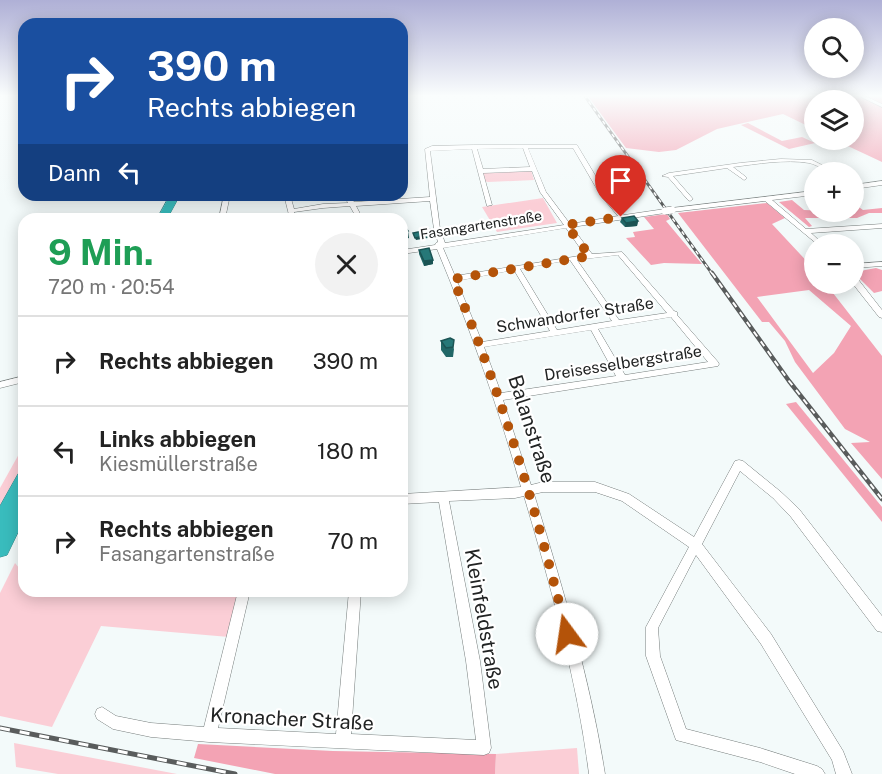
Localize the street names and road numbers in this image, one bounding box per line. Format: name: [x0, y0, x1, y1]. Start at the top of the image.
street label: Fasangartenstraße: [419, 207, 543, 243]
street label: Schwandorfer Straße: [495, 293, 655, 337]
street label: Dreisesselbergstraße: [543, 341, 703, 385]
street label: Balanstraße: [503, 372, 561, 486]
street label: Kleinfeldstraße: [460, 547, 508, 691]
street label: Kronacher Straße: [210, 703, 374, 735]

